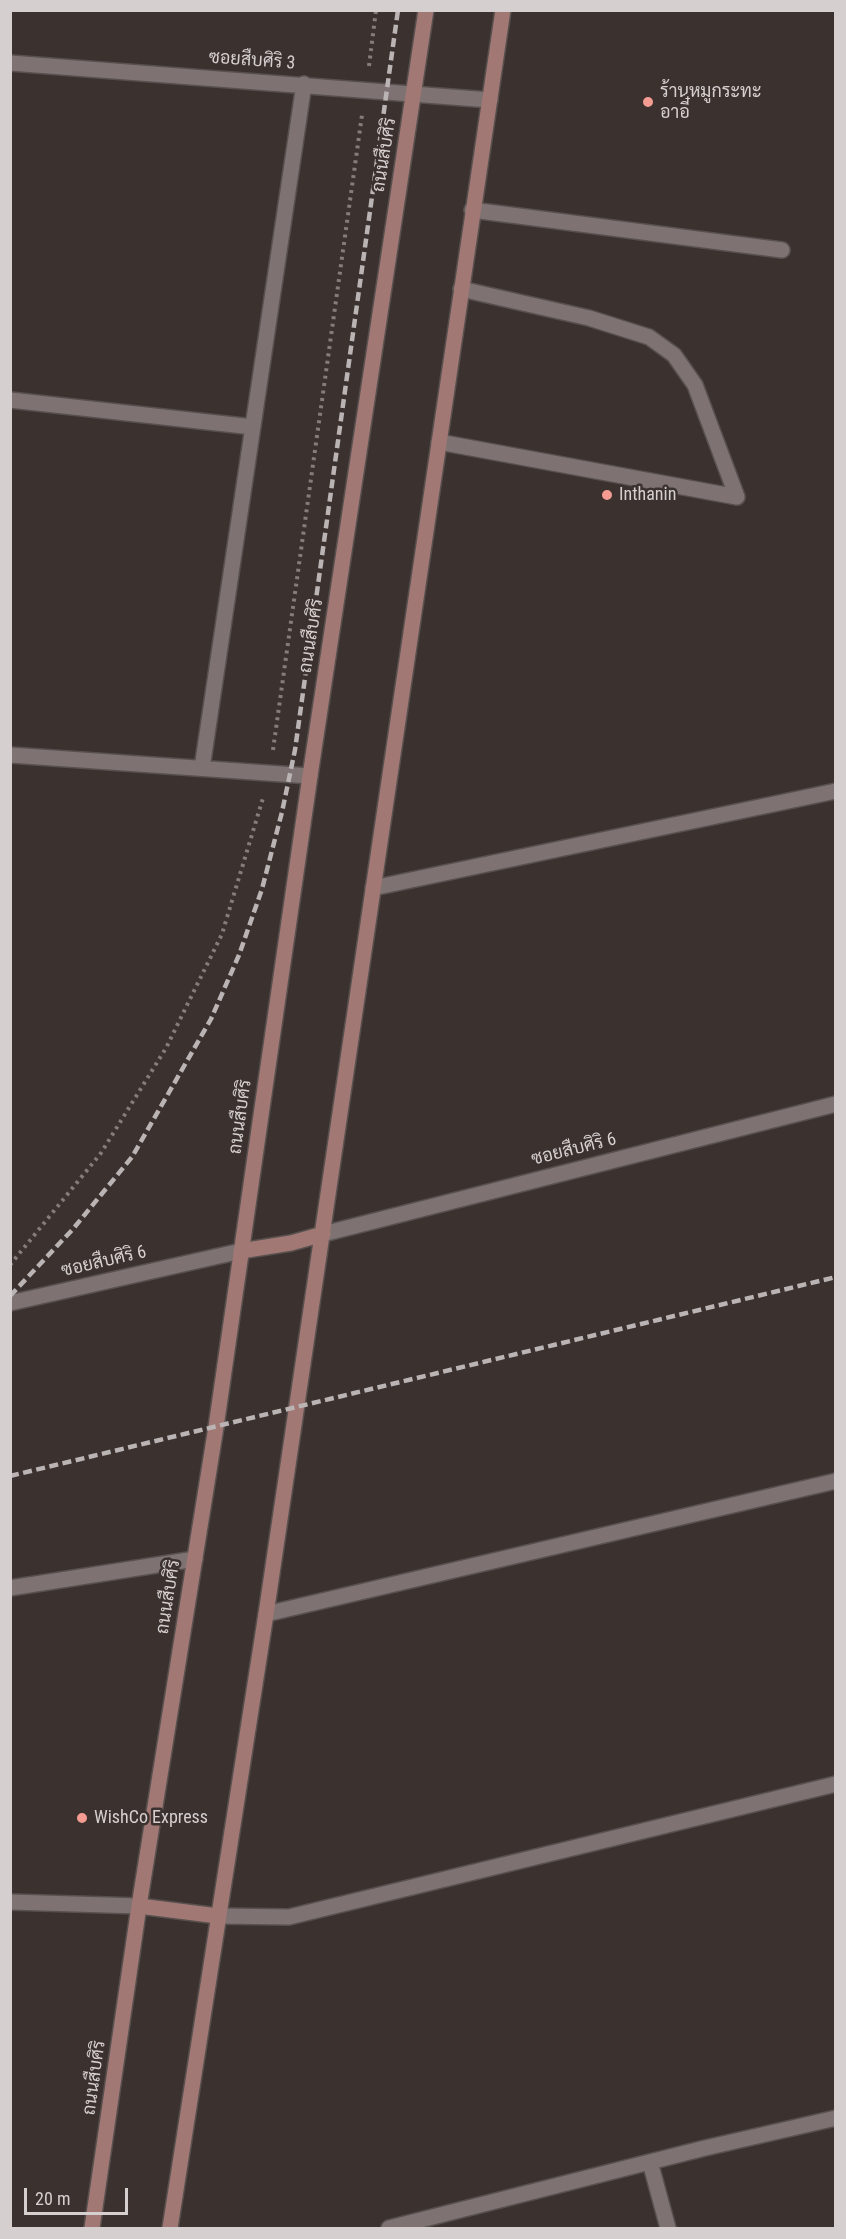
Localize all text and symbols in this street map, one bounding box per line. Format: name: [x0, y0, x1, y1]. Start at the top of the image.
street label: ซอยสืบศิริ 3: [208, 47, 296, 75]
place label: ร้านหมูกระทะ อาอี๋: [660, 81, 762, 124]
marker: ร้านหมูกระทะ อาอี๋: [641, 95, 655, 109]
street label: ถนนสืบศิริ: [368, 116, 402, 194]
place label: Inthanin: [619, 484, 676, 506]
marker: Inthanin: [600, 488, 614, 502]
street label: ถนนสืบศิริ: [295, 597, 329, 675]
street label: ถนนสืบศิริ: [225, 1078, 257, 1156]
street label: ซอยสืบศิริ 6: [529, 1129, 619, 1171]
street label: ซอยสืบศิริ 6: [59, 1242, 149, 1282]
street label: ถนนสืบศิริ: [152, 1558, 186, 1636]
place label: WishCo Express: [94, 1807, 208, 1829]
marker: WishCo Express: [75, 1811, 89, 1825]
street label: ถนนสืบศิริ: [79, 2039, 111, 2117]
scale bar: [27, 2176, 130, 2214]
text: 20 m: [35, 2188, 70, 2209]

